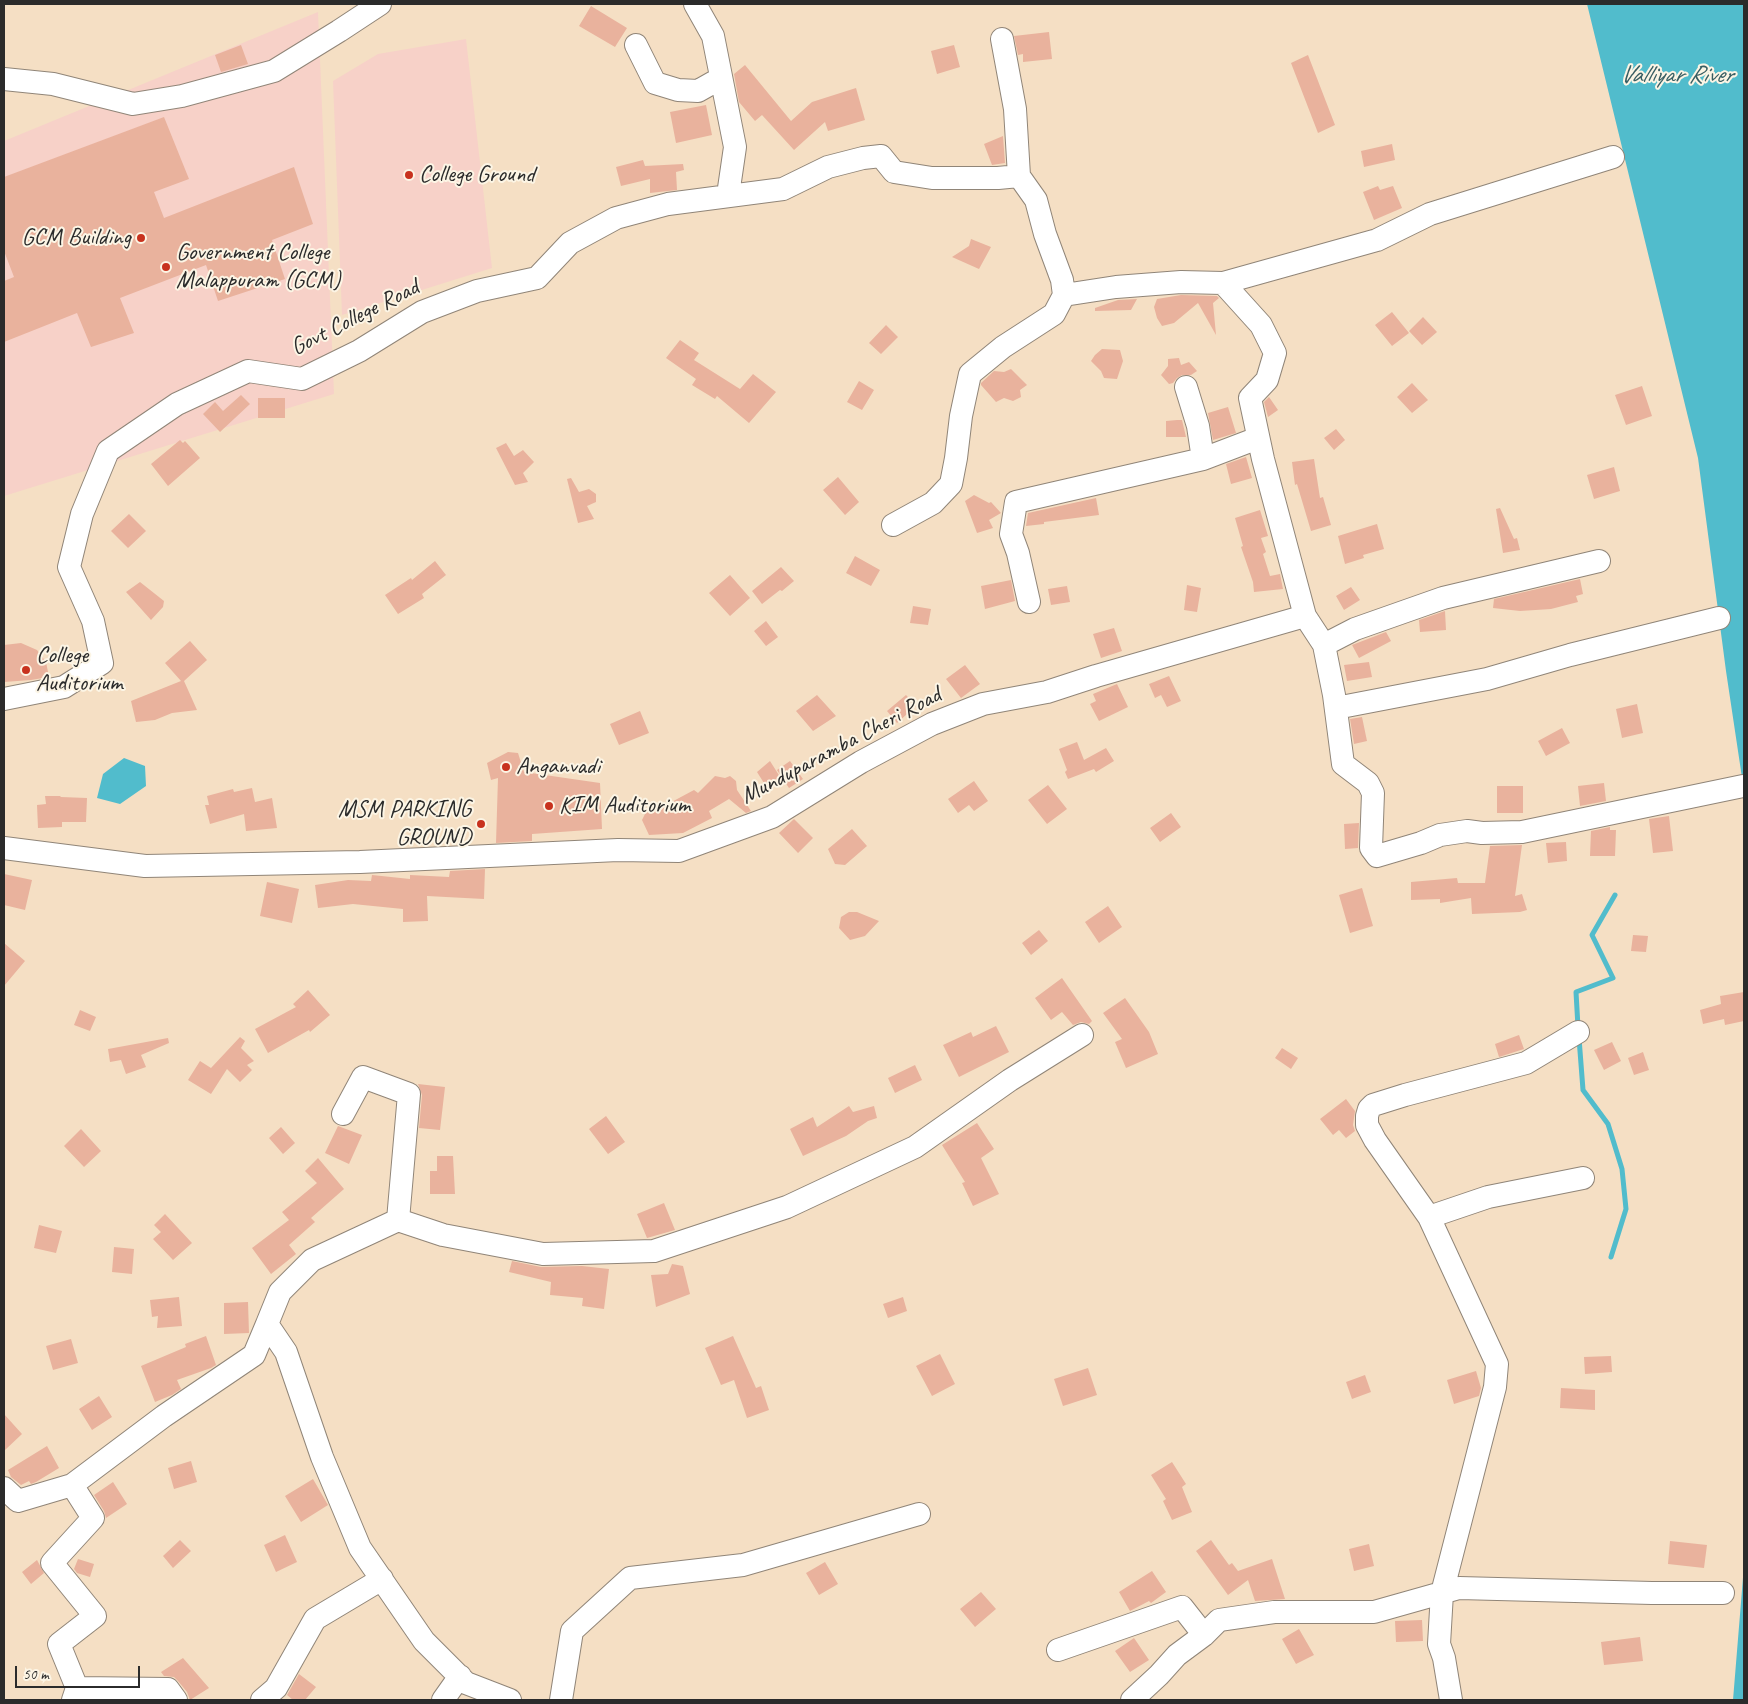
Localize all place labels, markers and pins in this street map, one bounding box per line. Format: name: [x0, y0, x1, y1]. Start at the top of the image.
place label: College Ground: [419, 161, 535, 189]
marker: College Ground: [403, 169, 415, 181]
place label: GCM Building: [22, 224, 131, 252]
marker: GCM Building: [135, 232, 147, 244]
place label: Government College Malappuram (GCM): [176, 239, 340, 295]
marker: Government College Malappuram (GCM): [160, 261, 172, 273]
place label: College Auditorium: [36, 642, 122, 698]
marker: College Auditorium: [20, 664, 32, 676]
place label: Anganvadi: [516, 753, 600, 781]
marker: Anganvadi: [500, 761, 512, 773]
place label: KIM Auditorium: [559, 792, 690, 820]
place label: MSM PARKING GROUND: [338, 796, 471, 852]
marker: KIM Auditorium: [543, 800, 555, 812]
marker: MSM PARKING GROUND: [475, 818, 487, 830]

